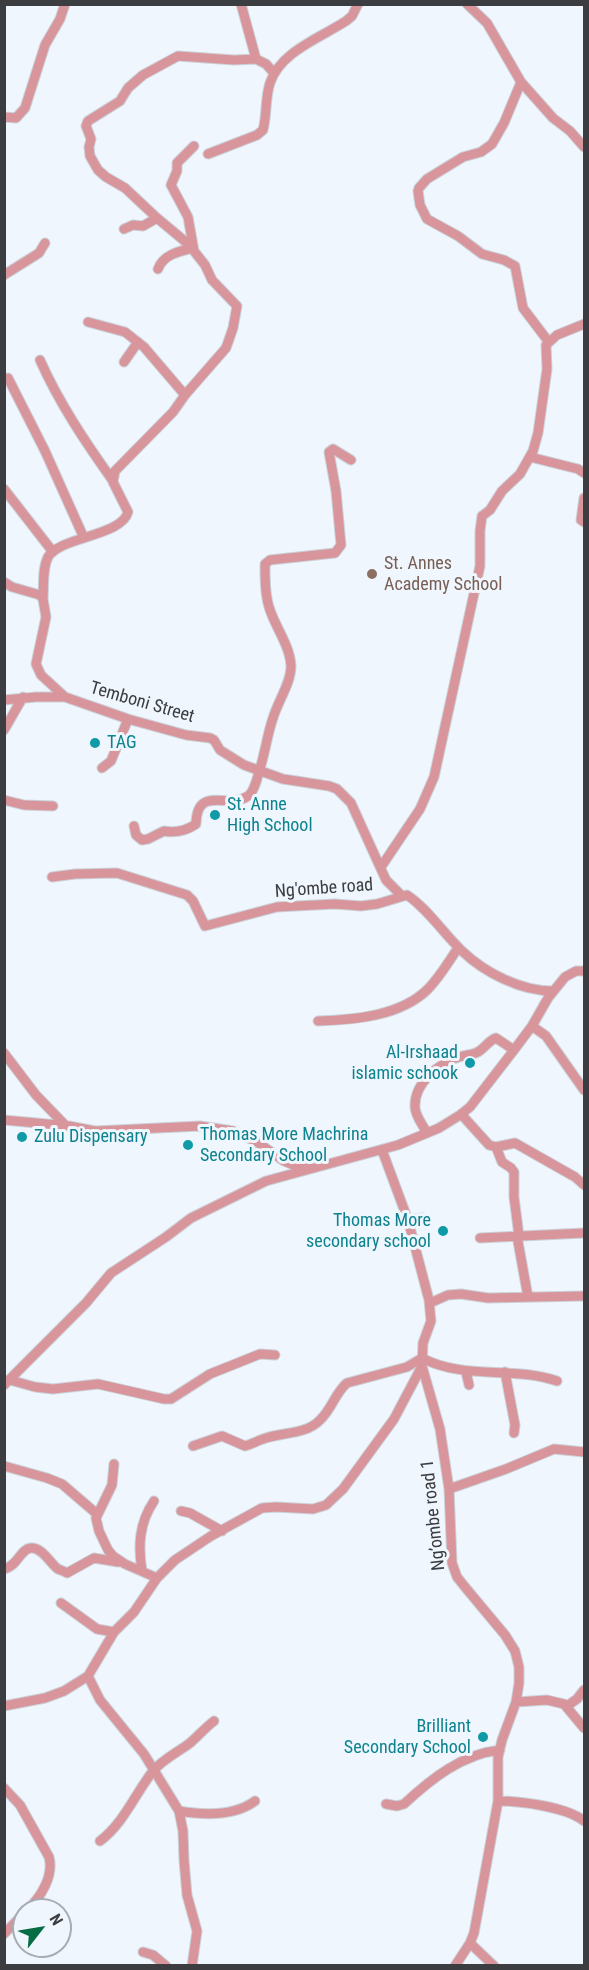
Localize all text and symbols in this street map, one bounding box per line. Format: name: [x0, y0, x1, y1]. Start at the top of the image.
place label: St. Annes Academy School: [384, 553, 502, 596]
marker: St. Annes Academy School: [365, 567, 379, 581]
street label: Temboni Street: [87, 678, 197, 728]
place label: TAG: [107, 732, 137, 754]
marker: TAG: [88, 736, 102, 750]
place label: St. Anne High School: [227, 794, 313, 836]
marker: St. Anne High School: [208, 808, 222, 822]
street label: Ng'ombe road: [274, 875, 374, 903]
place label: Al-Irshaad islamic schook: [351, 1042, 458, 1084]
marker: Al-Irshaad islamic schook: [463, 1056, 477, 1070]
place label: Thomas More Machrina Secondary School: [200, 1124, 368, 1166]
place label: Zulu Dispensary: [34, 1126, 148, 1148]
marker: Zulu Dispensary: [15, 1130, 29, 1144]
marker: Thomas More Machrina Secondary School: [181, 1138, 195, 1152]
place label: Thomas More secondary school: [306, 1210, 431, 1252]
marker: Thomas More secondary school: [436, 1224, 450, 1238]
street label: Ng’ombe road 1: [417, 1458, 451, 1572]
place label: Brilliant Secondary School: [344, 1716, 471, 1758]
marker: Brilliant Secondary School: [476, 1730, 490, 1744]
north arrow: [12, 1898, 72, 1958]
text: N: [45, 1910, 67, 1929]

